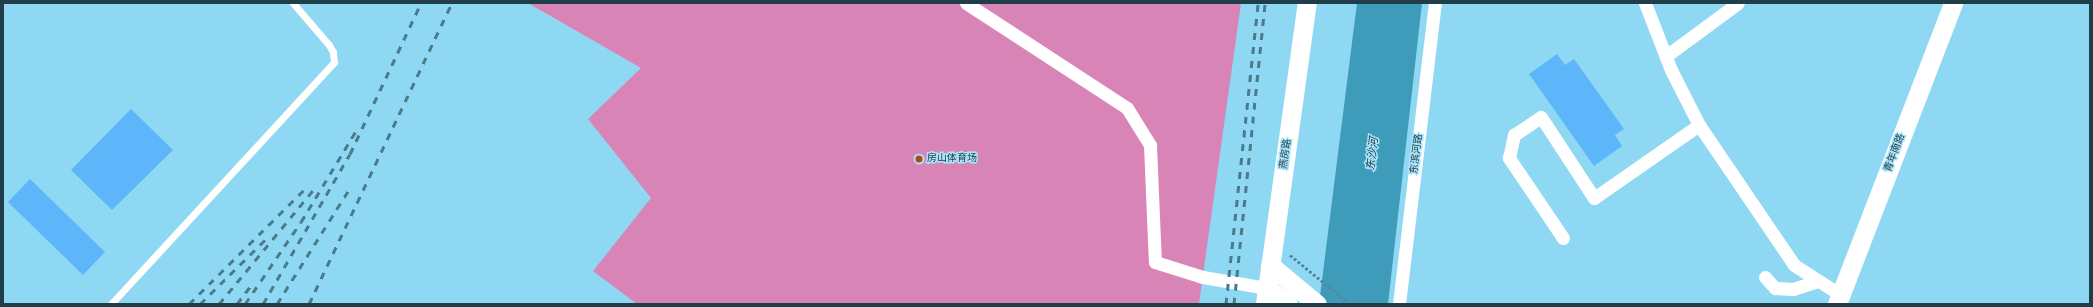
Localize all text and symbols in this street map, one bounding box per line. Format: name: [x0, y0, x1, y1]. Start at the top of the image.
street label: 青年南路: [1882, 132, 1908, 174]
street label: 东滨河路: [1409, 133, 1425, 175]
water label: 东沙河: [1364, 137, 1382, 171]
street label: 燕房路: [1278, 138, 1294, 170]
place label: 房山体育场: [927, 153, 977, 165]
marker: 房山体育场: [914, 154, 924, 164]

